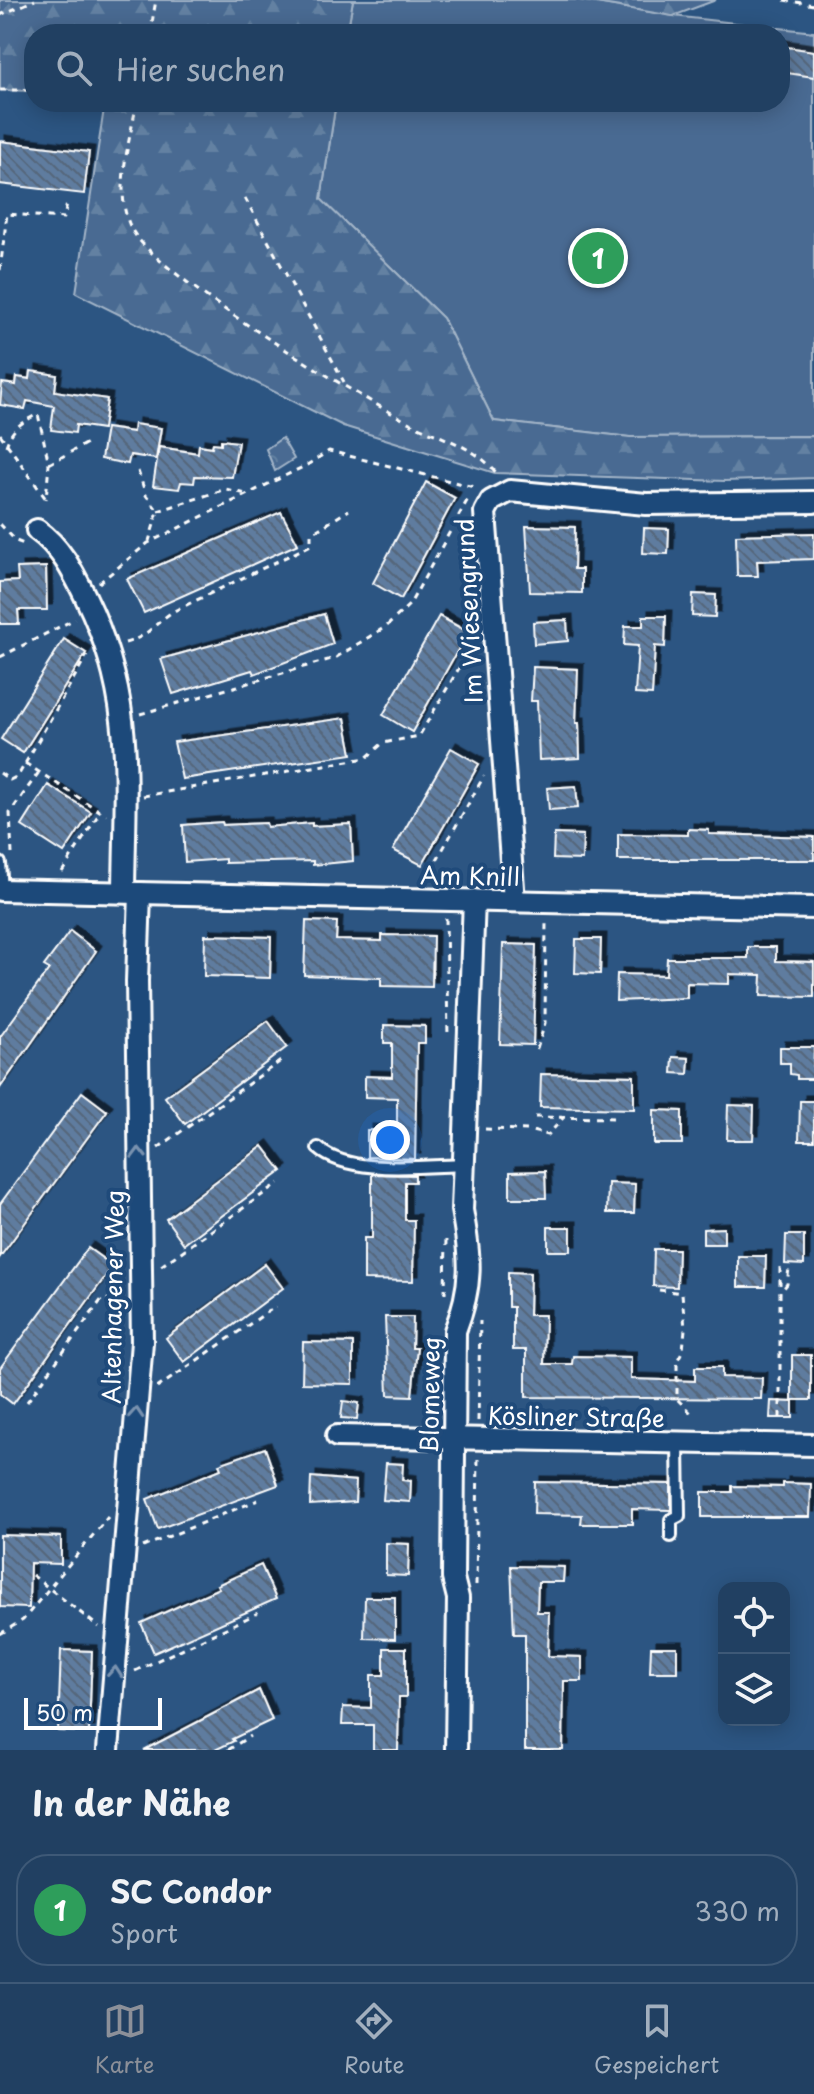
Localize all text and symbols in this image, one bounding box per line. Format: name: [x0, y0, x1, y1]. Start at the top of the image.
search box: [24, 24, 790, 112]
icon: search: [52, 46, 96, 90]
text: Hier suchen: [116, 46, 285, 91]
pin: 1: [572, 228, 624, 288]
street label: Im Wiesengrund: [445, 518, 491, 704]
street label: Am Knill: [420, 856, 520, 894]
your location: [370, 1120, 410, 1160]
one-way arrow: [130, 1146, 148, 1159]
street label: Altenhagener Weg: [92, 1190, 132, 1404]
street label: Blomeweg: [410, 1336, 448, 1454]
street label: Kösliner Straße: [487, 1396, 665, 1436]
one-way arrow: [127, 1406, 144, 1419]
map controls: [718, 1582, 790, 1726]
button: locate: [718, 1582, 790, 1654]
button: layers: [718, 1654, 790, 1726]
one-way arrow: [106, 1665, 123, 1678]
scale bar: [24, 1694, 162, 1730]
text: 50 m: [36, 1695, 93, 1728]
text: In der Nähe: [32, 1776, 230, 1828]
text: SC Condor: [110, 1868, 271, 1913]
text: 1: [54, 1891, 66, 1930]
text: 330 m: [695, 1891, 780, 1930]
text: Sport: [110, 1913, 178, 1952]
tab: Karte: [95, 1999, 154, 2080]
tab: Route: [344, 1999, 404, 2080]
tab: Gespeichert: [594, 1999, 719, 2080]

